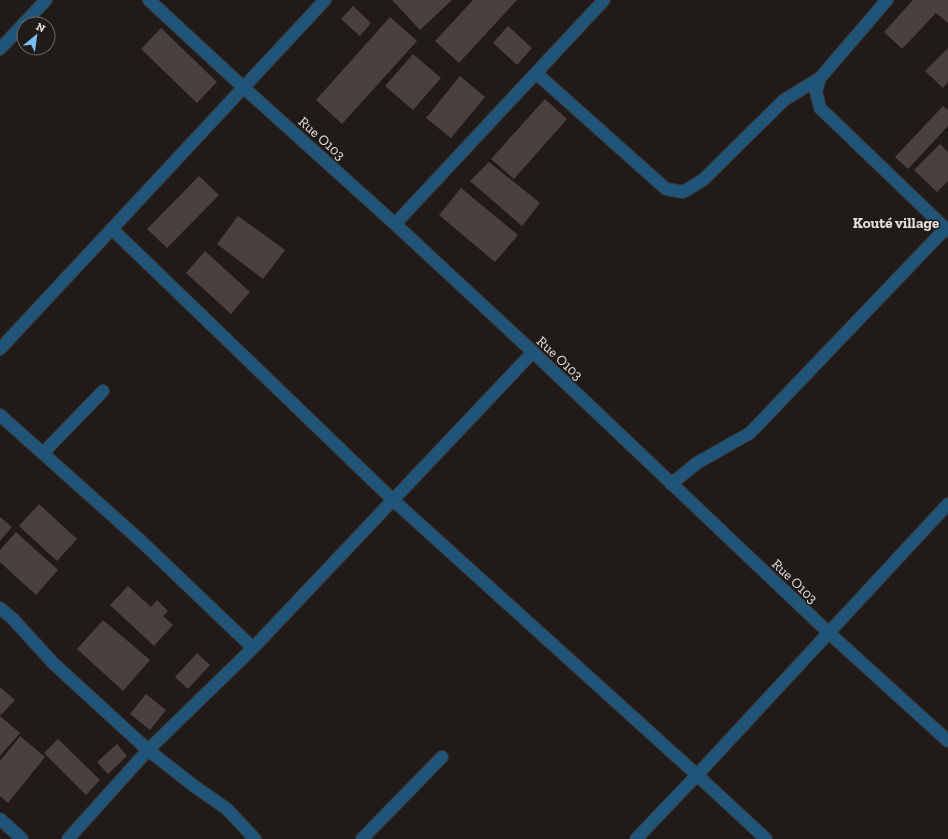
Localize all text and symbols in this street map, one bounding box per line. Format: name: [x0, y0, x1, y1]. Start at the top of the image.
north arrow: [16, 16, 56, 56]
text: N: [34, 20, 48, 36]
street label: Rue O103: [295, 113, 349, 164]
district label: Kouté village: [853, 214, 939, 232]
street label: Rue O103: [533, 333, 586, 384]
street label: Rue O103: [768, 556, 821, 607]

